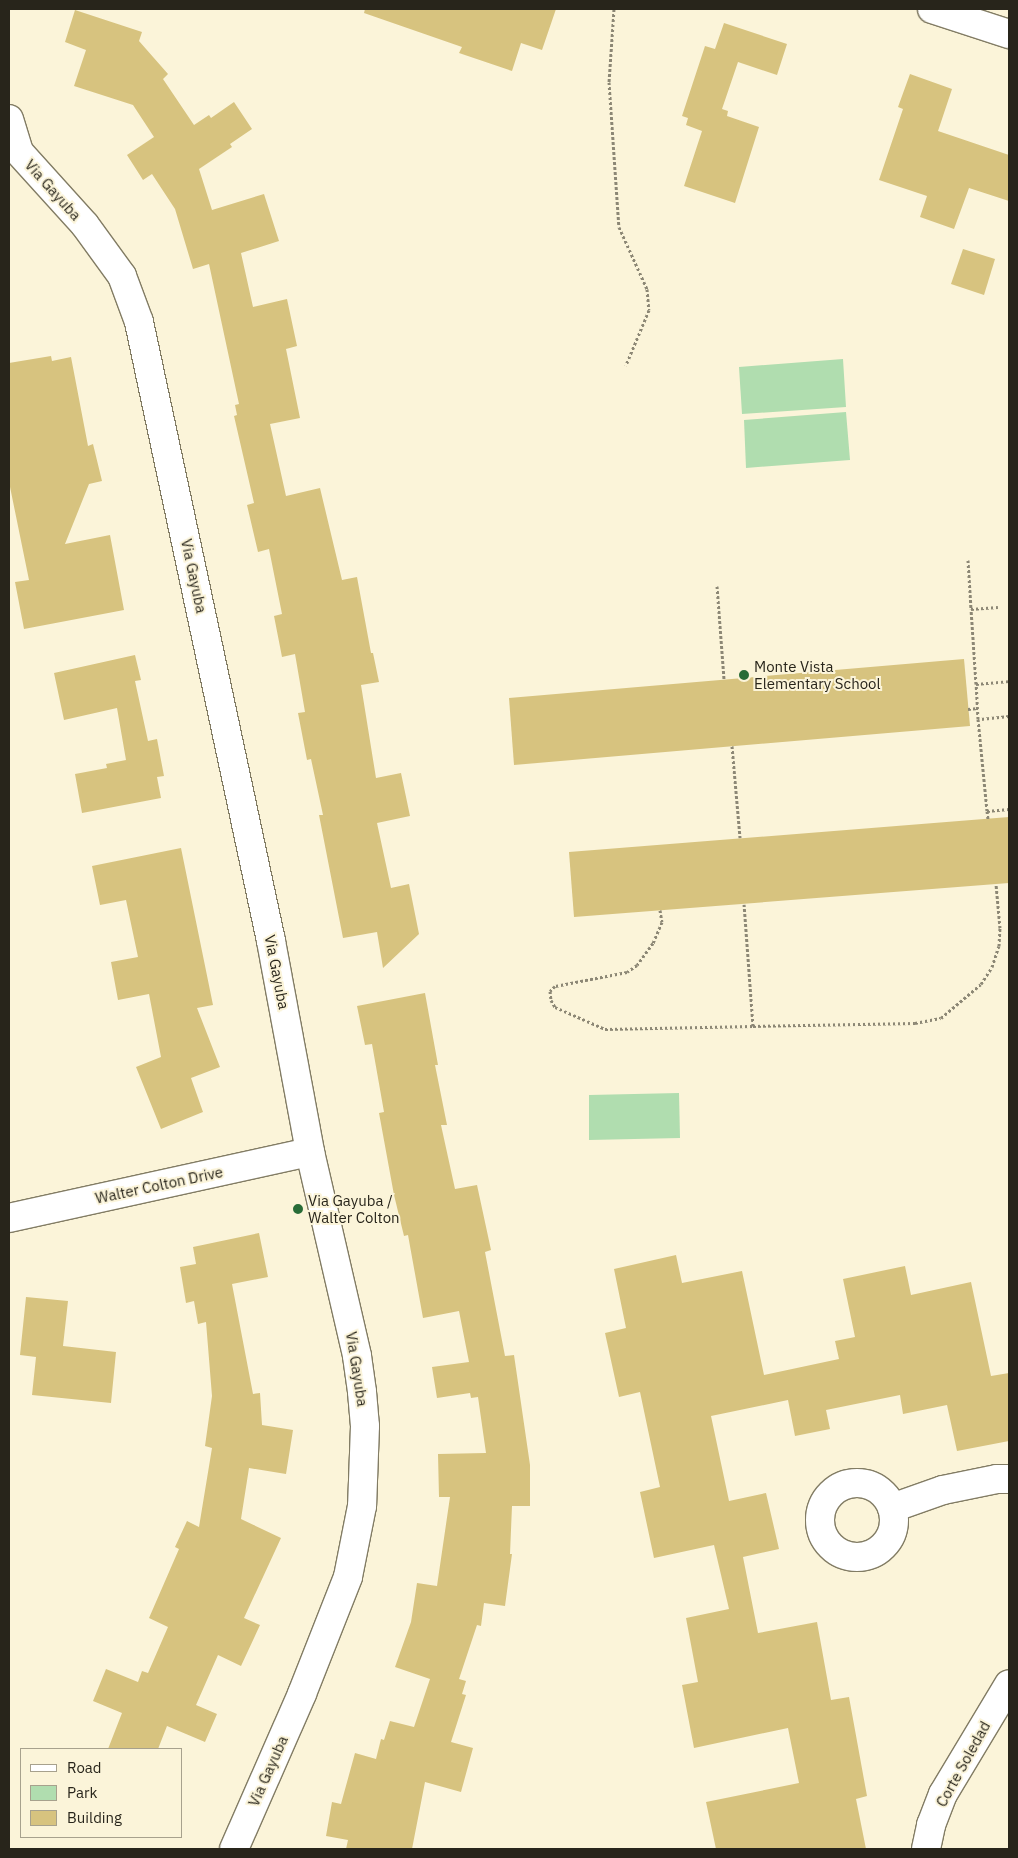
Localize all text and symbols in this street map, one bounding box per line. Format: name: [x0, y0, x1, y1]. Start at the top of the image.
street label: Via Gayuba: [21, 156, 85, 224]
street label: Via Gayuba: [177, 537, 211, 615]
place label: Monte Vista Elementary School: [754, 657, 881, 692]
marker: Monte Vista Elementary School: [738, 669, 750, 681]
street label: Via Gayuba: [261, 933, 293, 1011]
street label: Walter Colton Drive: [94, 1163, 224, 1207]
place label: Via Gayuba / Walter Colton: [308, 1191, 400, 1226]
marker: Via Gayuba / Walter Colton: [292, 1203, 304, 1215]
street label: Via Gayuba: [342, 1330, 372, 1408]
street label: Corte Soledad: [932, 1718, 994, 1810]
street label: Via Gayuba: [244, 1733, 292, 1809]
legend: [20, 1748, 182, 1838]
text: Road: [67, 1758, 102, 1777]
text: Park: [67, 1783, 97, 1802]
text: Building: [67, 1808, 122, 1827]

